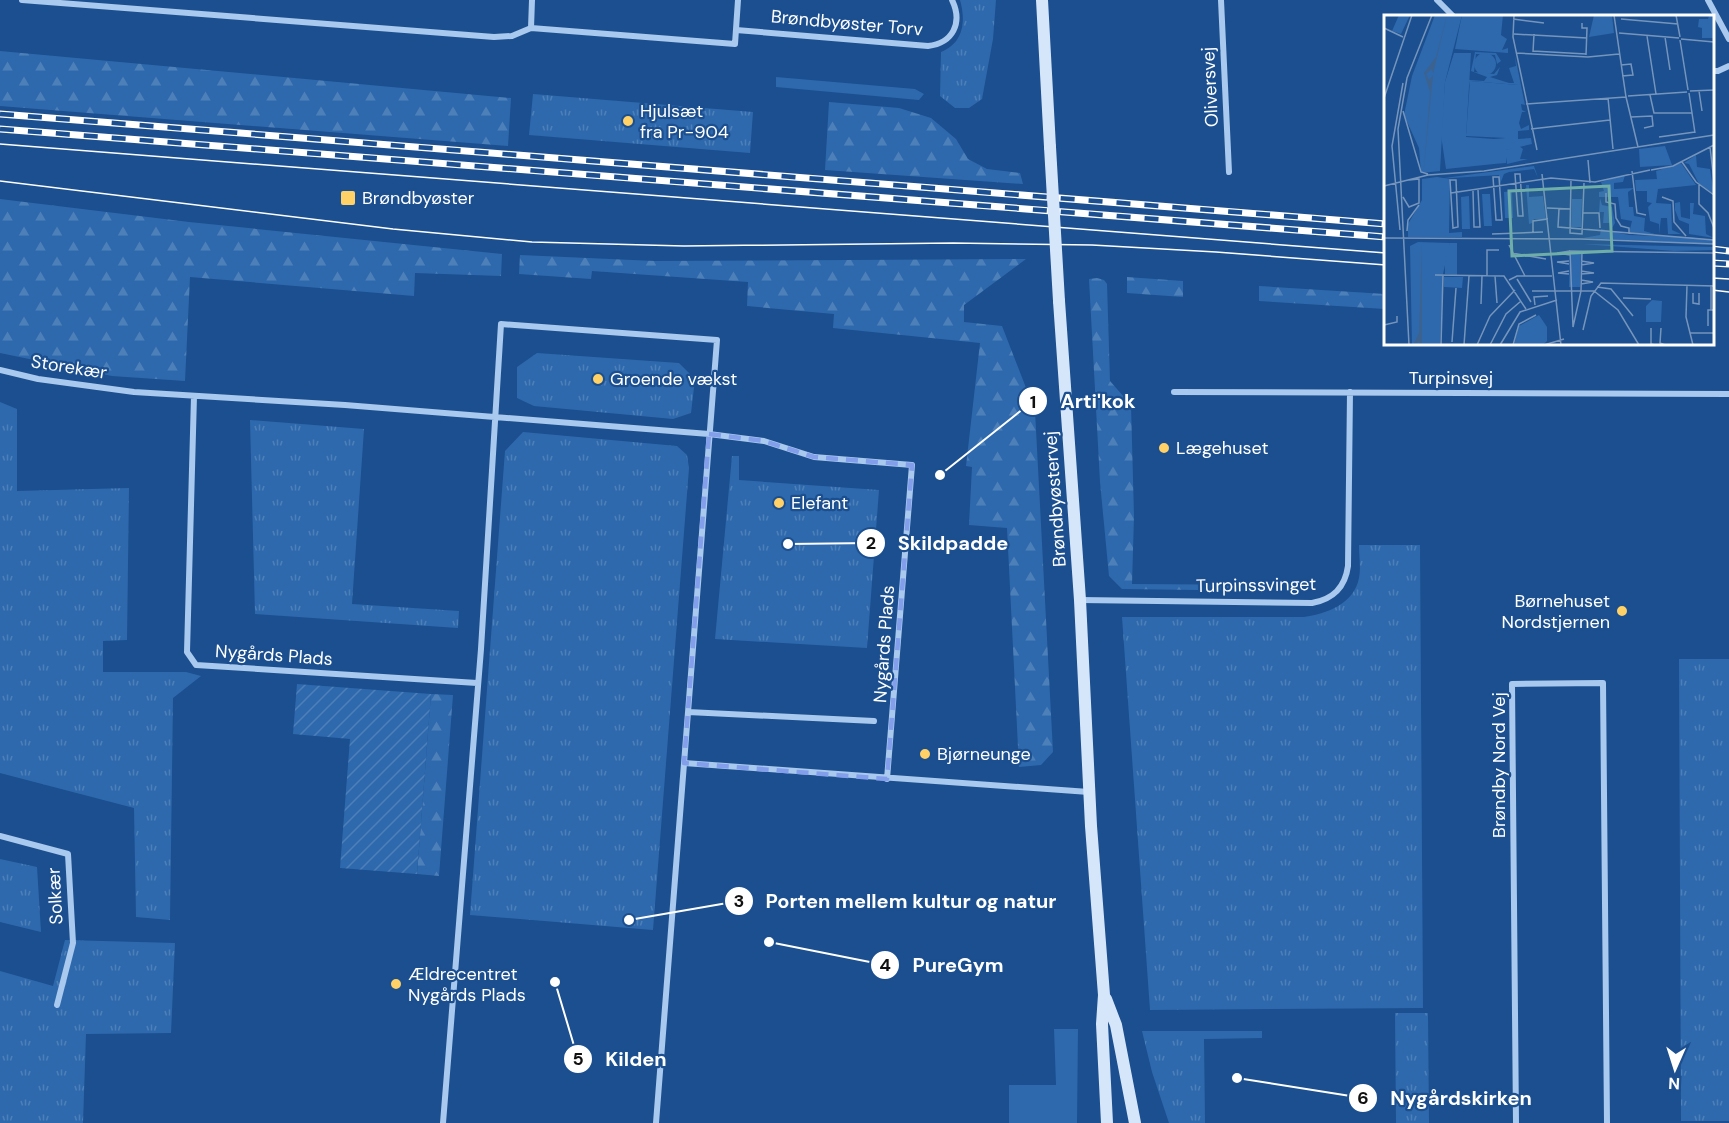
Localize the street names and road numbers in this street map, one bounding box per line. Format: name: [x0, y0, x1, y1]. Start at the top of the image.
street label: Brøndbyøster Torv: [770, 4, 925, 42]
street label: Oliversvej: [1196, 46, 1224, 128]
street label: Storekær: [29, 349, 109, 385]
street label: Turpinsvej: [1409, 366, 1493, 390]
street label: Brøndbyøstervej: [1038, 430, 1072, 568]
street label: Turpinssvinget: [1196, 572, 1316, 598]
street label: Nygårds Plads: [868, 584, 900, 704]
street label: Nygårds Plads: [214, 639, 334, 671]
street label: Brøndby Nord Vej: [1487, 692, 1511, 838]
street label: Solkær: [42, 866, 68, 925]

